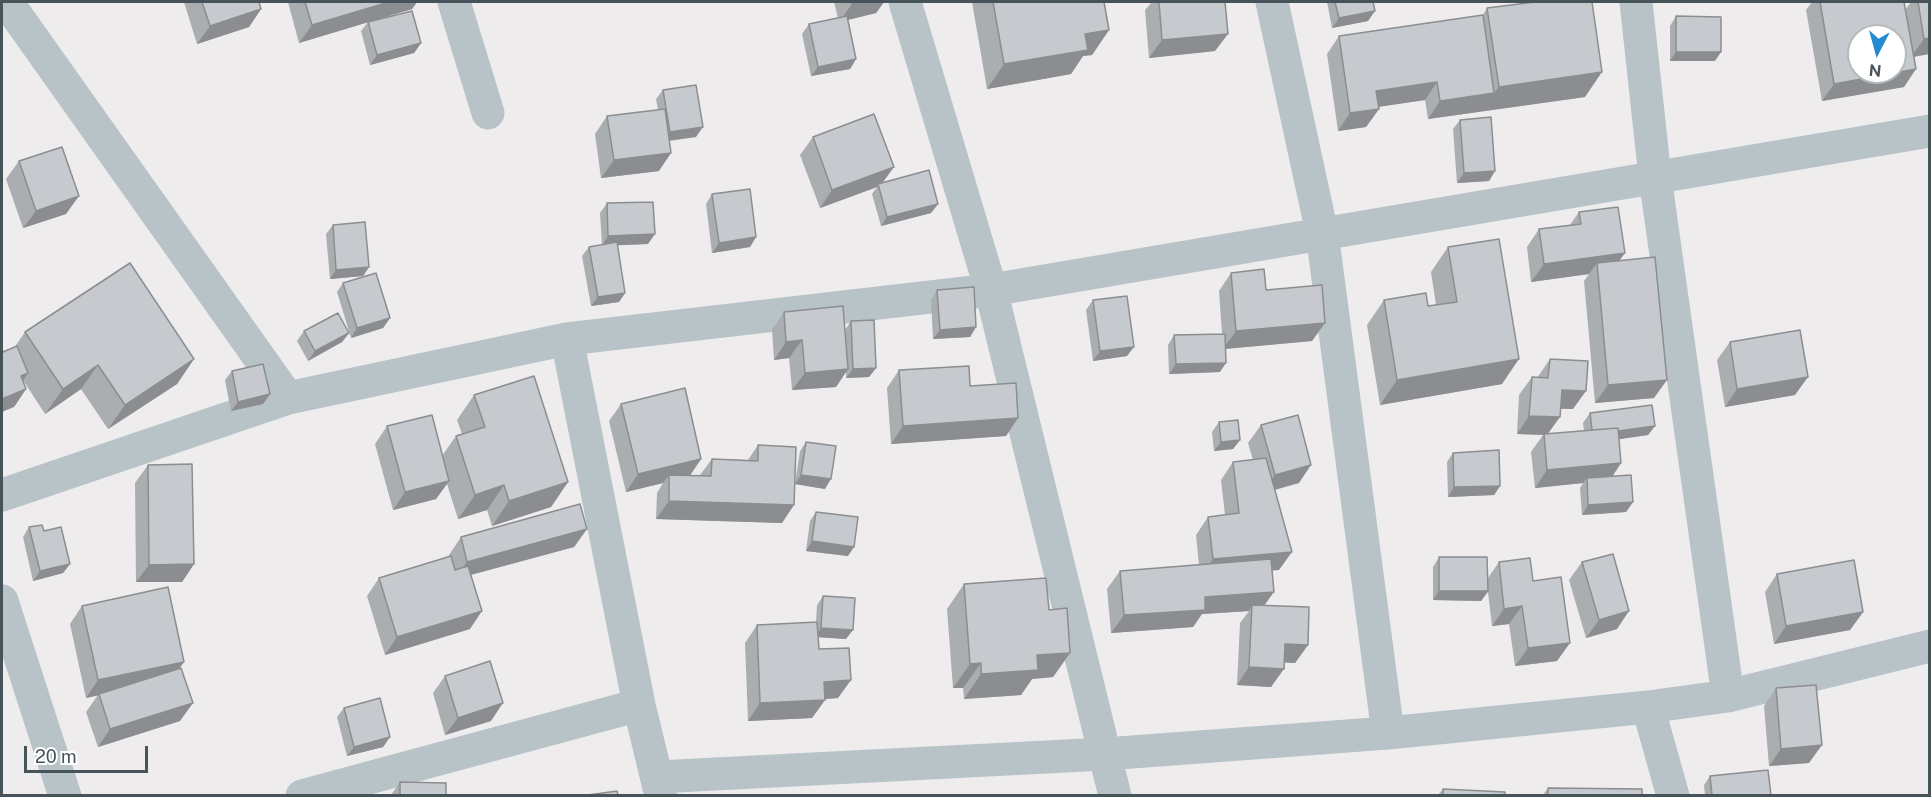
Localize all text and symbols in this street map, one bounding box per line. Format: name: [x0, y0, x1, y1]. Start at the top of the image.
north arrow: [1847, 24, 1907, 84]
text: N: [1868, 60, 1882, 81]
scale bar: [27, 734, 152, 772]
text: 20 m: [35, 746, 77, 767]

